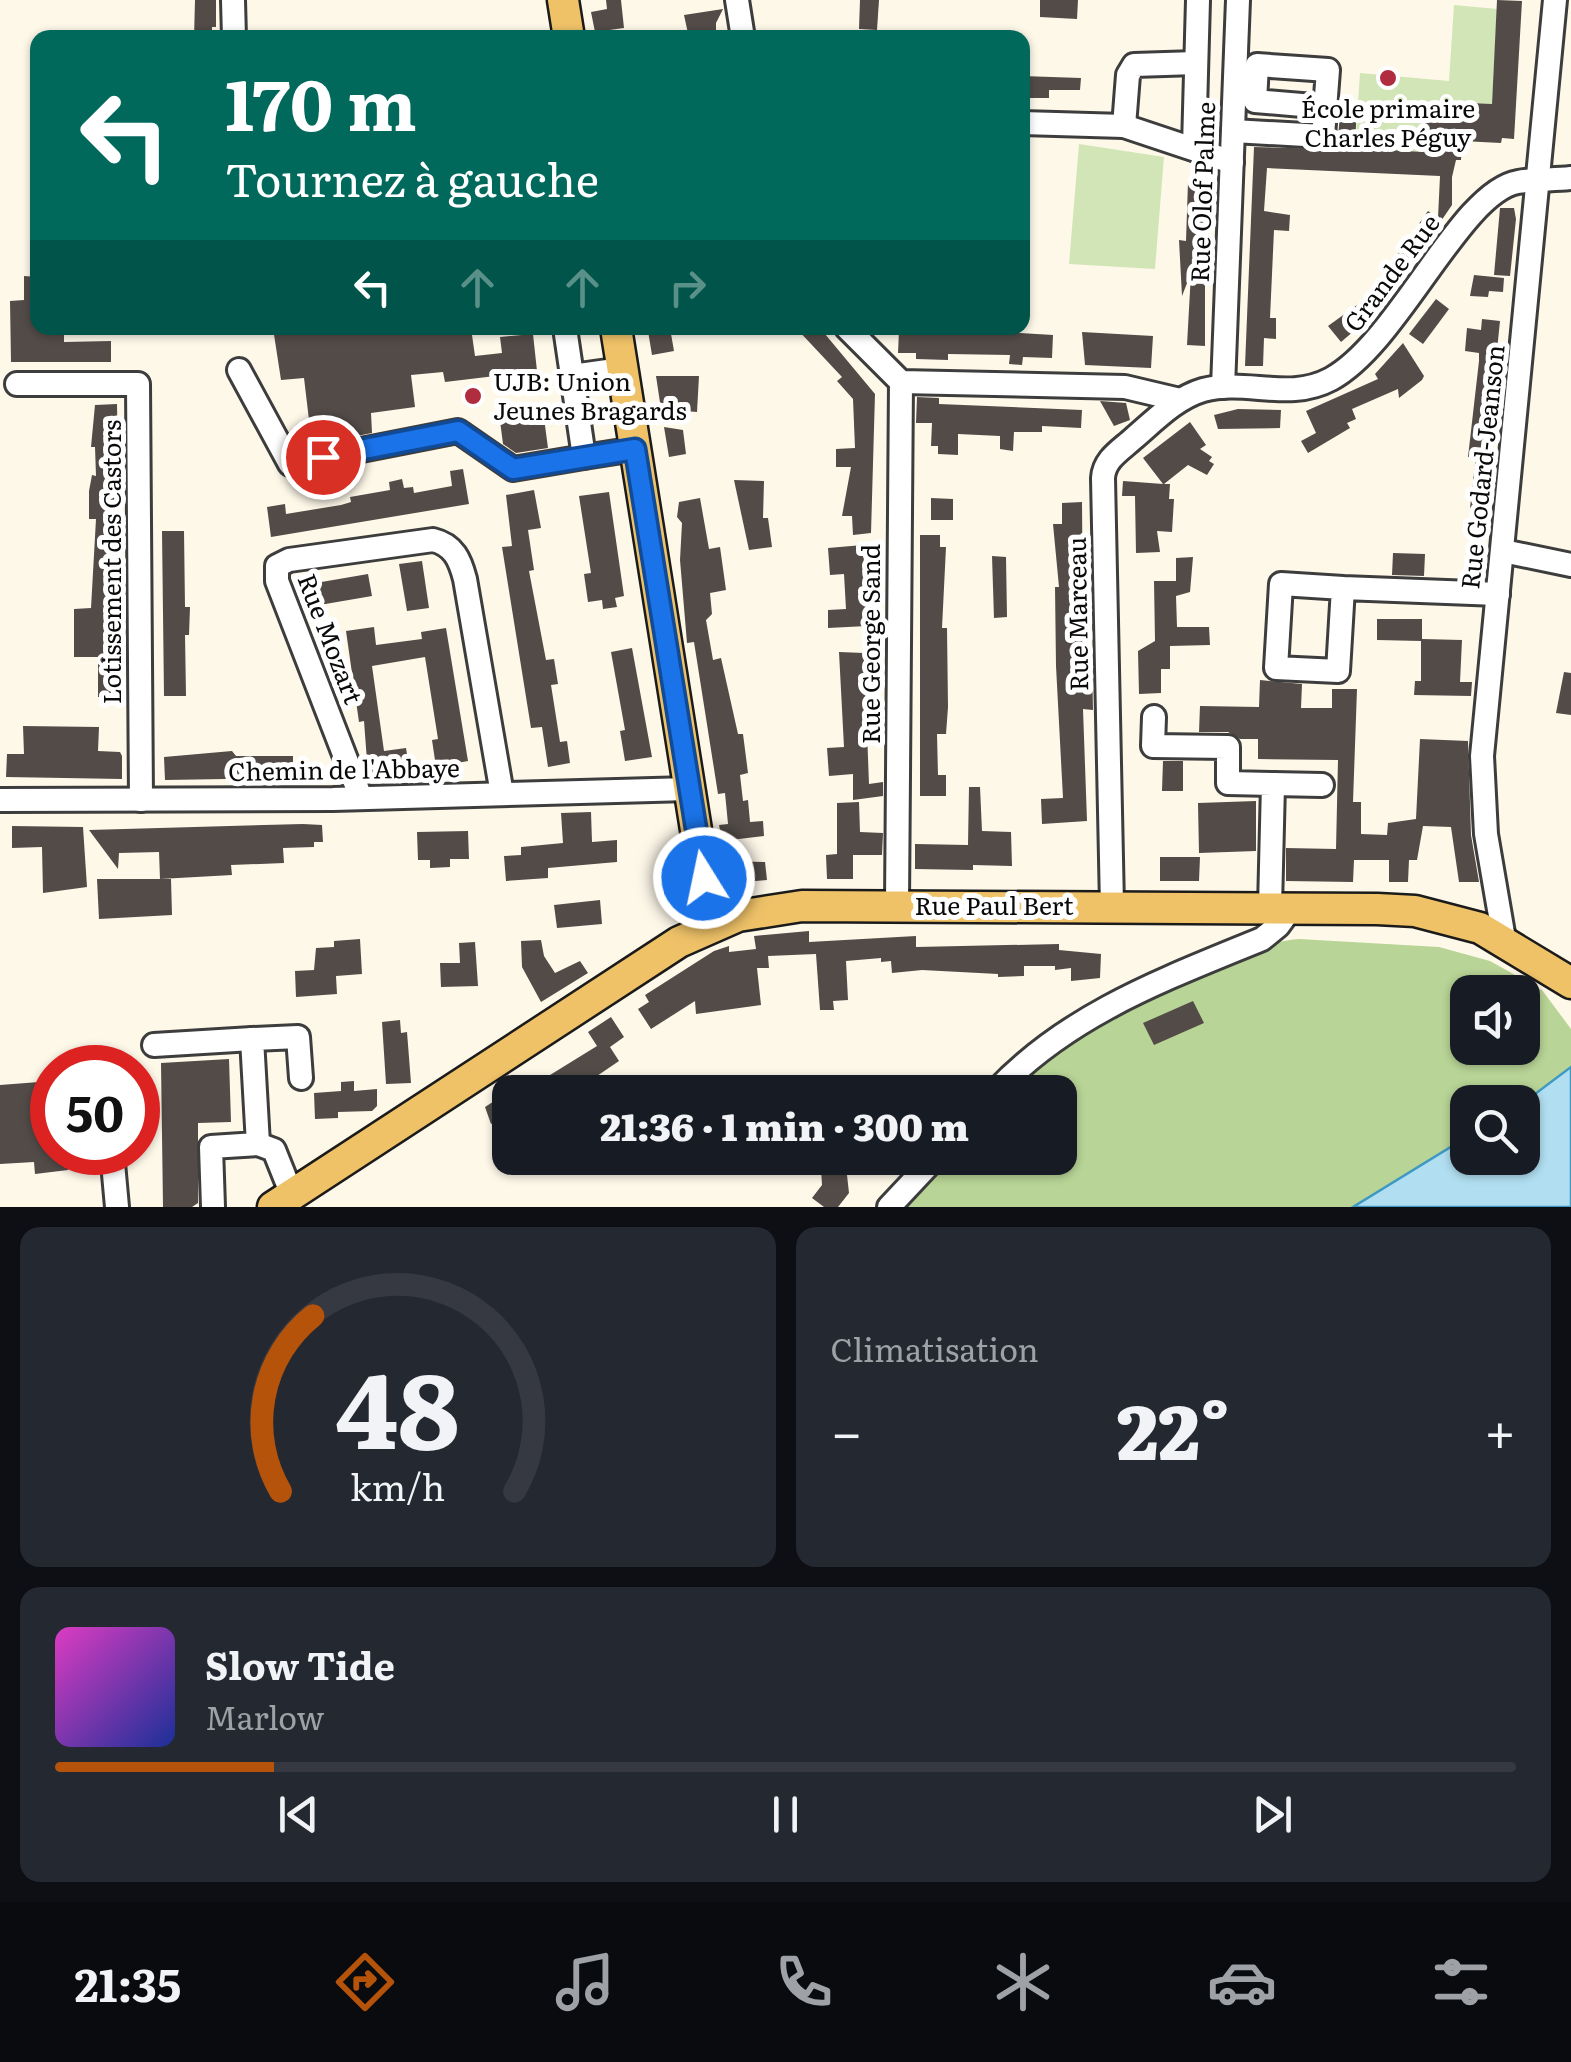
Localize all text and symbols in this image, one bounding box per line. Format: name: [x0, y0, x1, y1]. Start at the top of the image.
text: 170 m: [225, 49, 417, 153]
marker: École primaire Charles Péguy: [1377, 67, 1399, 89]
icon: left: [60, 70, 190, 200]
place label: École primaire Charles Péguy: [1301, 89, 1475, 155]
street label: Rue Olof Palme: [1180, 101, 1223, 283]
text: Tournez à gauche: [225, 144, 599, 211]
street label: Grande Rue: [1334, 205, 1447, 339]
icon: left: [345, 260, 400, 315]
icon: ahead: [450, 260, 505, 315]
icon: ahead: [555, 260, 610, 315]
icon: right: [660, 260, 715, 315]
street label: Rue Godard-Jeanson: [1450, 343, 1513, 591]
place label: UJB: Union Jeunes Bragards: [493, 362, 687, 428]
marker: UJB: Union Jeunes Bragards: [462, 385, 484, 407]
pin: [281, 415, 366, 500]
street label: Lotissement des Castors: [92, 420, 129, 704]
icon: arrive: [296, 430, 351, 485]
street label: Rue Marceau: [1057, 536, 1096, 691]
street label: Rue George Sand: [851, 544, 888, 744]
street label: Rue Mozart: [290, 568, 373, 709]
street label: Chemin de l'Abbaye: [228, 748, 460, 789]
position arrow: [652, 826, 756, 930]
street label: Rue Paul Bert: [914, 886, 1074, 923]
map controls: [1450, 975, 1540, 1175]
button: sound: [1450, 975, 1540, 1065]
speed limit sign: 50: [30, 1045, 160, 1175]
button: search: [1450, 1085, 1540, 1175]
text: 21:36 · 1 min · 300 m: [600, 1096, 969, 1153]
text: Climatisation: [831, 1324, 1039, 1372]
text: 48: [336, 1327, 460, 1481]
text: 22°: [1117, 1372, 1230, 1483]
text: −: [831, 1388, 863, 1470]
text: +: [1484, 1388, 1516, 1470]
text: km/h: [350, 1459, 445, 1512]
text: Slow Tide: [205, 1635, 395, 1692]
text: Marlow: [205, 1692, 324, 1740]
icon: previous: [271, 1787, 326, 1842]
icon: pause: [758, 1787, 813, 1842]
icon: next: [1245, 1787, 1300, 1842]
icon: directions: [330, 1947, 400, 2017]
icon: music: [550, 1947, 620, 2017]
icon: phone: [769, 1947, 839, 2017]
icon: climate: [988, 1947, 1058, 2017]
icon: car: [1207, 1947, 1277, 2017]
icon: filters: [1426, 1947, 1496, 2017]
text: 21:35: [75, 1949, 181, 2016]

